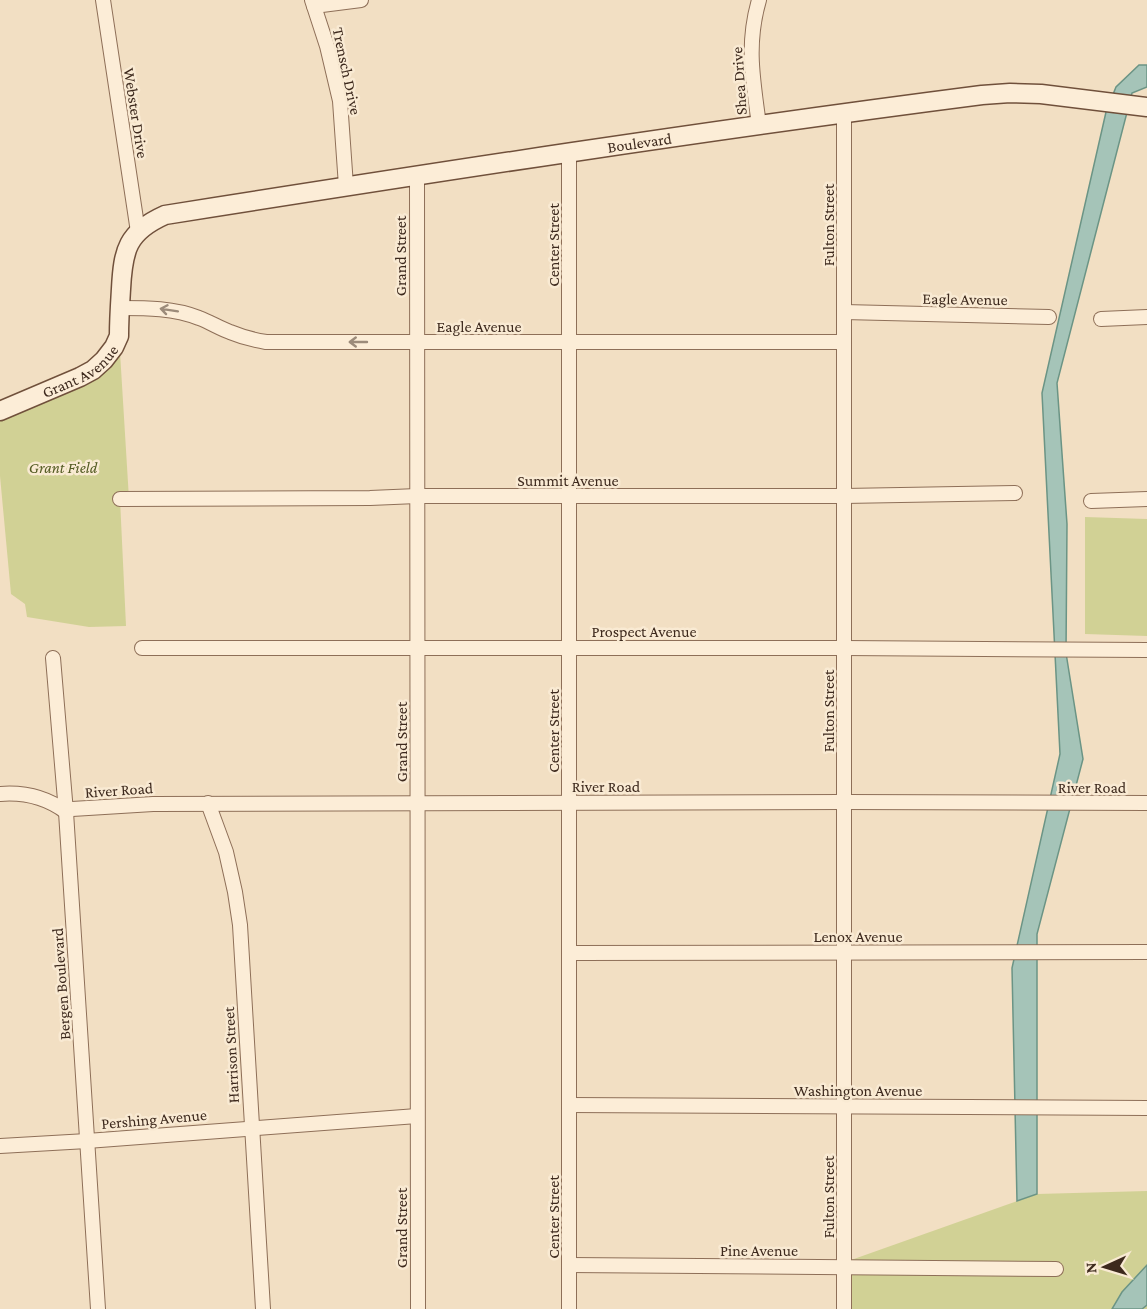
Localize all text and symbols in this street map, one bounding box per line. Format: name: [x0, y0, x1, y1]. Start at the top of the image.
street label: Trensch Drive: [329, 26, 365, 116]
street label: Shea Drive: [728, 46, 750, 116]
street label: Webster Drive: [120, 67, 152, 159]
street label: Boulevard: [606, 129, 673, 155]
street label: Fulton Street: [820, 183, 837, 266]
street label: Center Street: [545, 203, 562, 287]
street label: Grand Street: [392, 215, 409, 296]
street label: Eagle Avenue: [922, 290, 1008, 309]
one-way arrow: [160, 305, 179, 316]
street label: Eagle Avenue: [436, 318, 522, 336]
one-way arrow: [349, 336, 369, 348]
street label: Grant Avenue: [40, 341, 121, 401]
park label: Grant Field: [29, 459, 98, 476]
street label: Summit Avenue: [517, 472, 619, 489]
street label: Prospect Avenue: [591, 623, 697, 641]
street label: Fulton Street: [820, 669, 837, 752]
street label: Center Street: [545, 689, 562, 773]
street label: Grand Street: [393, 701, 410, 782]
street label: River Road: [572, 778, 641, 795]
street label: River Road: [84, 779, 154, 801]
street label: River Road: [1058, 779, 1127, 796]
street label: Bergen Boulevard: [49, 927, 74, 1041]
street label: Lenox Avenue: [814, 928, 903, 945]
street label: Harrison Street: [220, 1006, 242, 1104]
street label: Washington Avenue: [794, 1082, 922, 1100]
street label: Pershing Avenue: [101, 1106, 208, 1133]
street label: Fulton Street: [820, 1155, 837, 1238]
street label: Center Street: [545, 1175, 562, 1259]
street label: Grand Street: [393, 1187, 410, 1268]
north arrow: [1075, 1237, 1135, 1297]
street label: Pine Avenue: [720, 1242, 798, 1259]
text: N: [1082, 1262, 1099, 1274]

